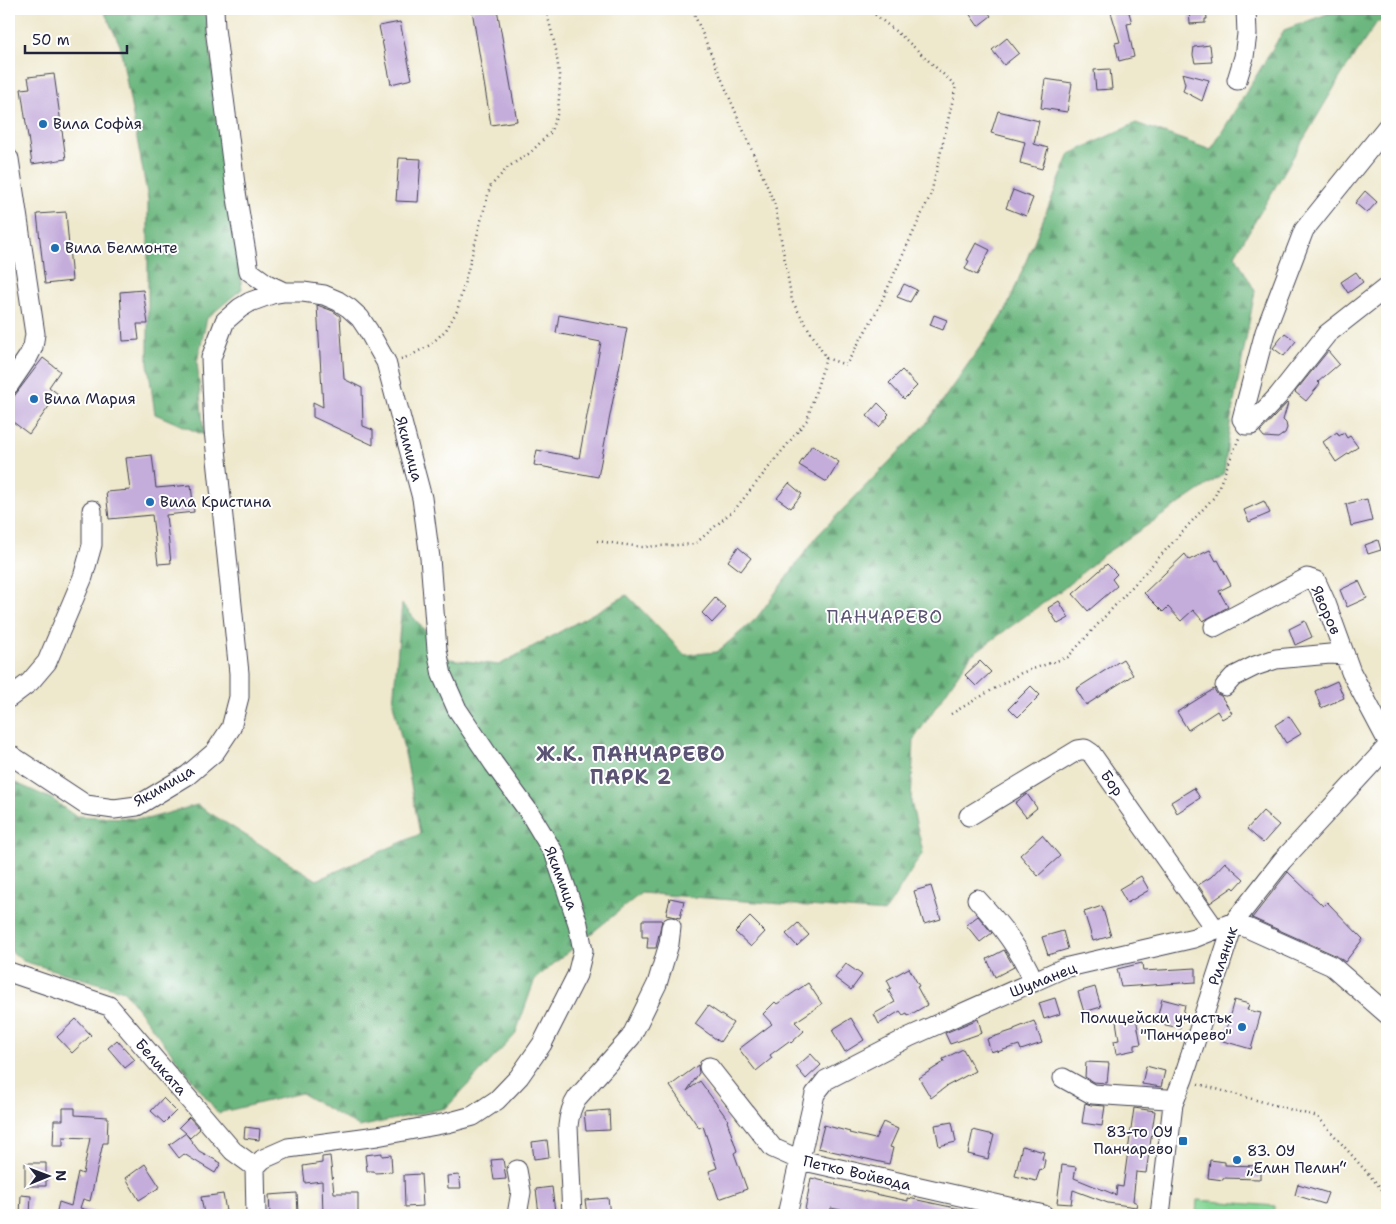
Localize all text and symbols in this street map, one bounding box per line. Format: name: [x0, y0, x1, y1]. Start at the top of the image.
scale bar: [25, 22, 128, 54]
text: 50 m: [32, 30, 70, 50]
place label: Вила Софѝя: [53, 114, 142, 134]
marker: Вила Софѝя: [37, 118, 49, 130]
place label: Вила Белмонте: [65, 238, 178, 258]
marker: Вила Белмонте: [49, 242, 61, 254]
place label: Вила Мария: [44, 389, 136, 409]
marker: Вила Мария: [28, 393, 40, 405]
street label: Якимица: [391, 414, 427, 484]
place label: Вила Кристина: [160, 492, 272, 512]
marker: Вила Кристина: [144, 496, 156, 508]
street label: Яворов: [1306, 582, 1346, 638]
district label: ПАНЧАРЕВО: [827, 605, 943, 629]
district label: Ж.К. ПАНЧАРЕВО ПАРК 2: [536, 741, 726, 790]
street label: Якимица: [130, 760, 198, 811]
street label: Бор: [1096, 766, 1128, 800]
street label: Якимица: [540, 843, 583, 913]
street label: Риляник: [1204, 924, 1242, 988]
street label: Шуманец: [1007, 958, 1079, 1002]
place label: Полицейски участък "Панчарево": [1080, 1008, 1232, 1045]
marker: Полицейски участък "Панчарево": [1236, 1021, 1248, 1033]
street label: Беликата: [131, 1034, 192, 1100]
place label: 83-то ОУ Панчарево: [1094, 1122, 1173, 1159]
marker: 83-то ОУ Панчарево: [1177, 1135, 1189, 1147]
place label: 83. ОУ „Елин Пелин“: [1246, 1141, 1347, 1178]
street label: Петко Войвода: [801, 1151, 914, 1195]
north arrow: [22, 1152, 72, 1202]
marker: 83. ОУ „Елин Пелин“: [1231, 1154, 1243, 1166]
text: N: [52, 1170, 70, 1181]

